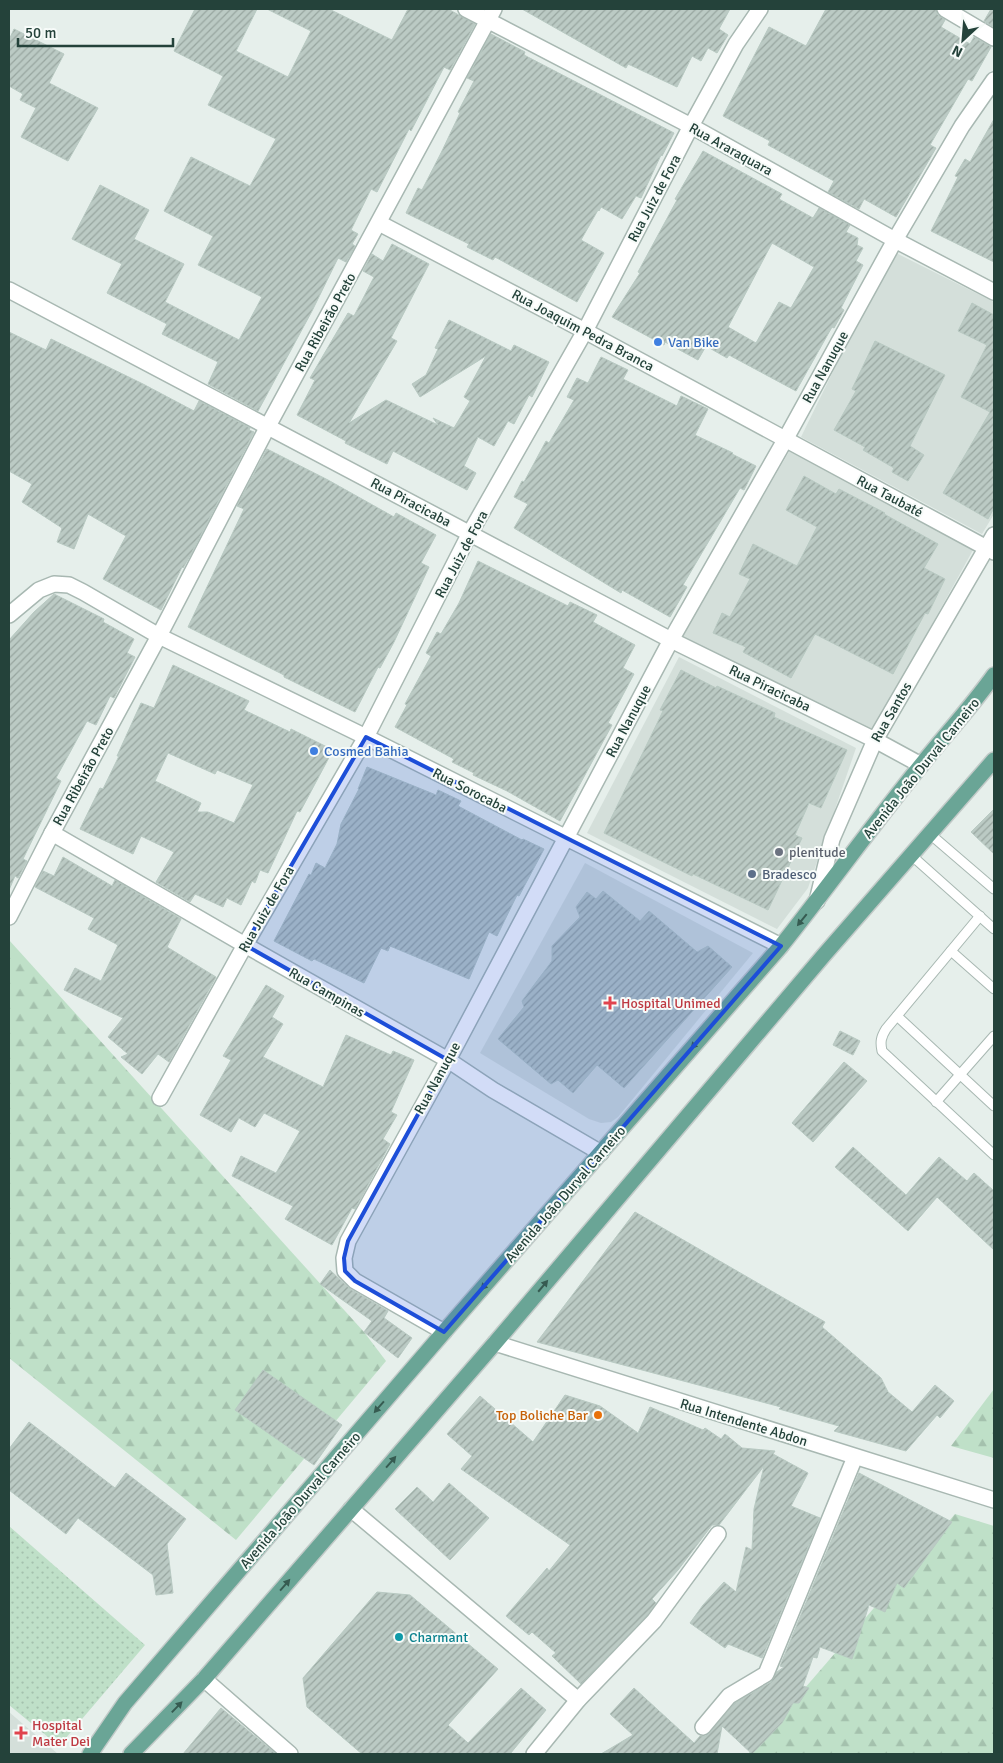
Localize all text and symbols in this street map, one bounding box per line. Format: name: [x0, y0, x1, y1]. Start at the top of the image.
scale bar: [18, 15, 172, 47]
north arrow: [938, 15, 988, 65]
text: 50 m: [25, 24, 56, 42]
text: N: [949, 41, 966, 61]
street label: Rua Araraquara: [686, 119, 776, 179]
street label: Rua Juiz de Fora: [624, 152, 685, 245]
street label: Rua Ribeirão Preto: [291, 270, 360, 375]
street label: Rua Joaquim Pedra Branca: [509, 286, 657, 375]
street label: Rua Nanuque: [799, 328, 852, 406]
place label: Van Bike: [668, 334, 719, 351]
marker: Van Bike: [652, 336, 664, 348]
street label: Rua Taubaté: [854, 472, 926, 521]
street label: Rua Piracicaba: [368, 474, 454, 531]
street label: Rua Juiz de Fora: [431, 508, 492, 601]
street label: Rua Piracicaba: [726, 661, 813, 715]
street label: Rua Santos: [867, 679, 915, 745]
street label: Rua Nanuque: [602, 682, 655, 760]
street label: Avenida João Durval Carneiro: [860, 695, 983, 842]
street label: Rua Ribeirão Preto: [49, 724, 118, 829]
place label: Cosmed Bahia: [324, 743, 409, 760]
marker: Cosmed Bahia: [308, 745, 320, 757]
street label: Rua Sorocaba: [430, 764, 510, 816]
place label: plenitude: [789, 844, 846, 861]
marker: plenitude: [773, 846, 785, 858]
street label: Rua Juiz de Fora: [235, 863, 298, 955]
place label: Bradesco: [762, 866, 817, 883]
marker: Bradesco: [746, 868, 758, 880]
one-way arrow: [796, 913, 807, 926]
street label: Rua Campinas: [286, 964, 368, 1021]
place label: Hospital Unimed: [621, 995, 721, 1012]
marker: Hospital Unimed: [603, 996, 617, 1010]
one-way arrow: [691, 1037, 702, 1049]
street label: Rua Nanuque: [411, 1039, 464, 1117]
street label: Avenida João Durval Carneiro: [501, 1122, 629, 1266]
one-way arrow: [480, 1278, 492, 1290]
one-way arrow: [537, 1281, 549, 1293]
street label: Rua Intendente Abdon: [678, 1395, 810, 1450]
one-way arrow: [374, 1401, 385, 1414]
place label: Top Boliche Bar: [496, 1407, 589, 1424]
marker: Top Boliche Bar: [592, 1409, 604, 1421]
street label: Avenida João Durval Carneiro: [236, 1428, 364, 1572]
one-way arrow: [385, 1457, 397, 1469]
one-way arrow: [279, 1579, 290, 1592]
place label: Charmant: [409, 1629, 468, 1646]
marker: Charmant: [393, 1631, 405, 1643]
one-way arrow: [171, 1701, 183, 1713]
place label: Hospital Mater Dei: [32, 1717, 90, 1750]
marker: Hospital Mater Dei: [14, 1726, 28, 1740]

